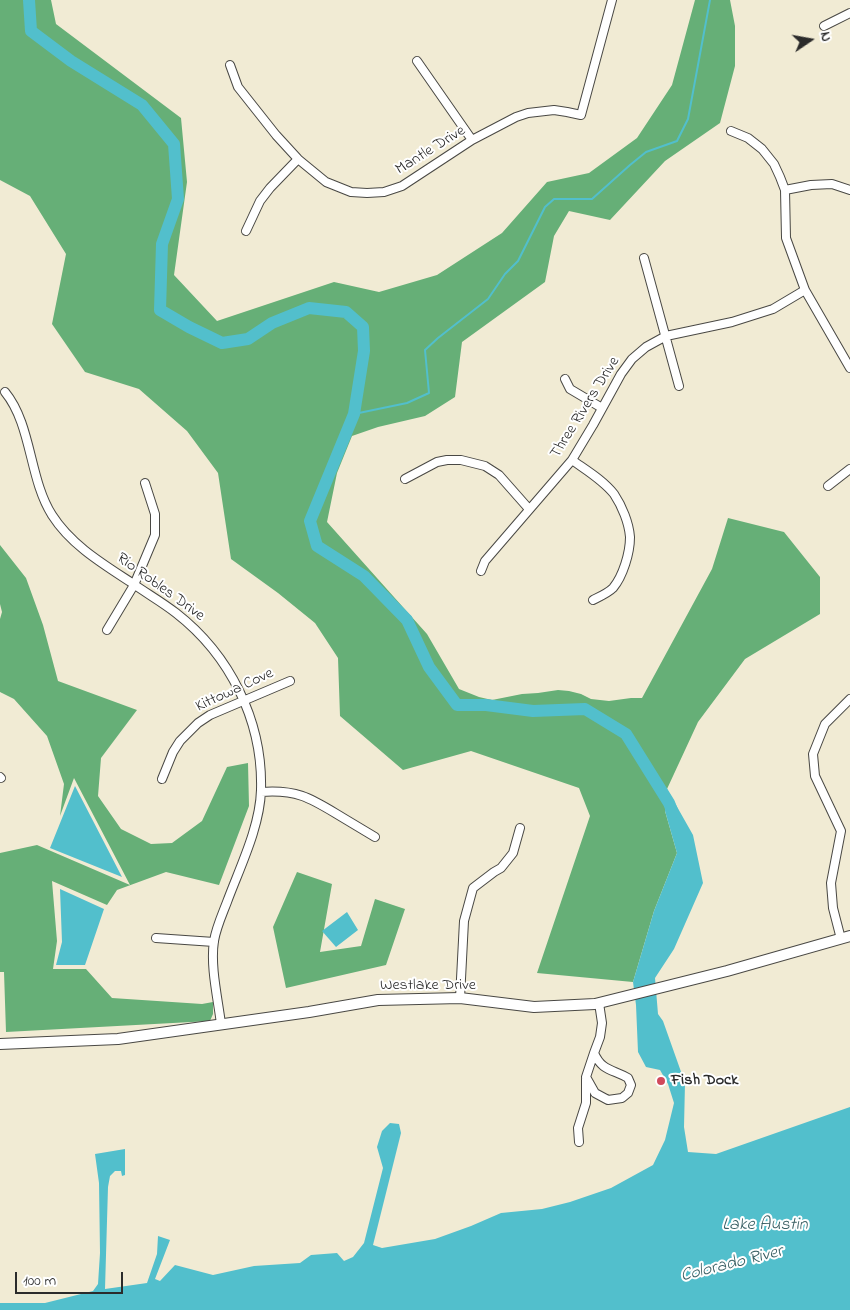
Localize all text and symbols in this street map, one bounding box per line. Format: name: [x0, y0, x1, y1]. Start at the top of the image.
north arrow: [785, 15, 835, 65]
text: N: [814, 30, 836, 44]
street label: Mantle Drive: [392, 122, 470, 180]
street label: Three Rivers Drive: [547, 354, 625, 462]
street label: Rio Robles Drive: [112, 550, 208, 626]
street label: Kittowa Cove: [193, 665, 277, 717]
street label: Westlake Drive: [380, 976, 476, 996]
place label: Fish Dock: [671, 1071, 738, 1091]
marker: Fish Dock: [655, 1075, 667, 1087]
water label: Lake Austin: [722, 1215, 808, 1237]
water label: Colorado River: [679, 1242, 785, 1288]
scale bar: [18, 1262, 125, 1294]
text: 100 m: [23, 1270, 56, 1292]

